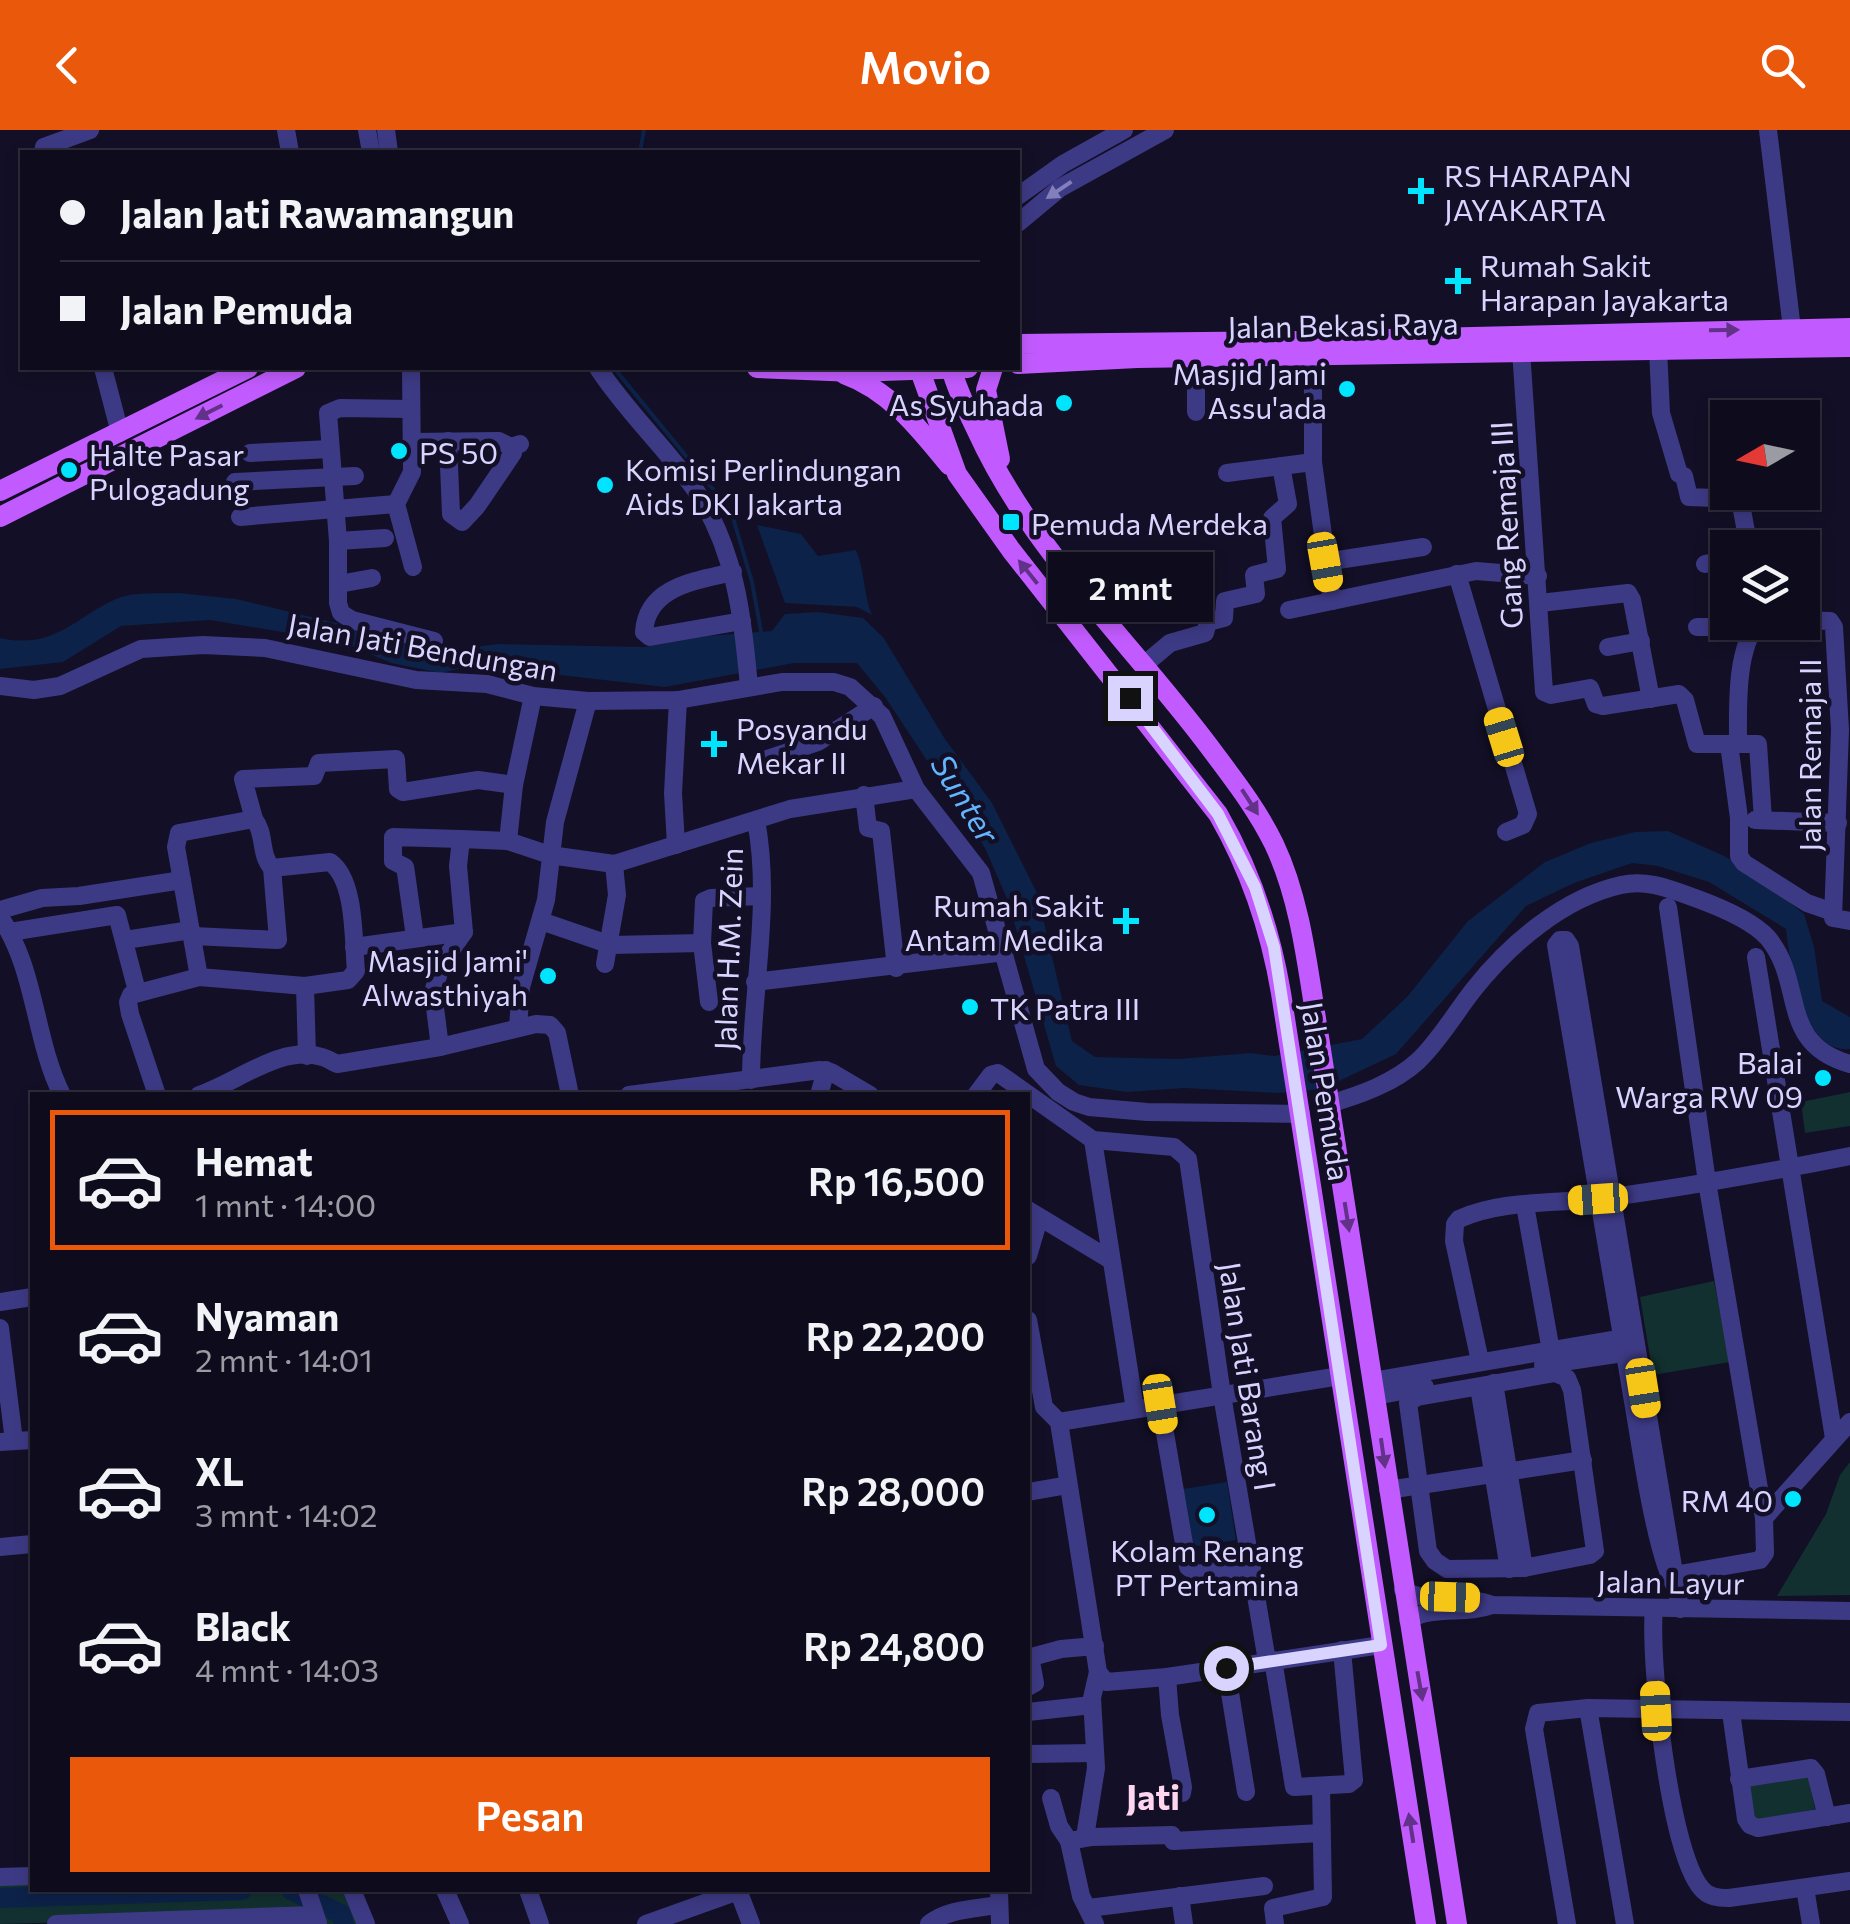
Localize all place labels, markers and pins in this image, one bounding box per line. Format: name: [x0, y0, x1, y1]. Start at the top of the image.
place label: RS HARAPAN JAYAKARTA: [1444, 156, 1632, 227]
marker: RS HARAPAN JAYAKARTA: [1408, 178, 1434, 204]
place label: Rumah Sakit Harapan Jayakarta: [1480, 246, 1729, 317]
marker: Rumah Sakit Harapan Jayakarta: [1445, 268, 1471, 294]
place label: Masjid Jami Assu'ada: [1172, 354, 1327, 425]
marker: Masjid Jami Assu'ada: [1336, 378, 1358, 400]
place label: As Syuhada: [889, 385, 1044, 422]
marker: As Syuhada: [1053, 392, 1075, 414]
place label: PS 50: [419, 433, 498, 470]
place label: Halte Pasar Pulogadung: [89, 435, 249, 506]
marker: PS 50: [388, 440, 410, 462]
place label: Komisi Perlindungan Aids DKI Jakarta: [625, 450, 902, 521]
marker: Halte Pasar Pulogadung: [58, 459, 80, 481]
marker: Komisi Perlindungan Aids DKI Jakarta: [594, 474, 616, 496]
place label: Pemuda Merdeka: [1031, 504, 1268, 541]
marker: Pemuda Merdeka: [1000, 511, 1022, 533]
place label: Posyandu Mekar II: [736, 709, 867, 780]
marker: Posyandu Mekar II: [701, 731, 727, 757]
place label: Rumah Sakit Antam Medika: [905, 886, 1104, 957]
marker: Rumah Sakit Antam Medika: [1113, 908, 1139, 934]
place label: Masjid Jami' Alwasthiyah: [361, 941, 528, 1012]
marker: Masjid Jami' Alwasthiyah: [537, 965, 559, 987]
place label: TK Patra III: [990, 989, 1140, 1026]
marker: TK Patra III: [959, 996, 981, 1018]
place label: Balai Warga RW 09: [1615, 1043, 1803, 1114]
marker: Balai Warga RW 09: [1812, 1067, 1834, 1089]
place label: RM 40: [1681, 1481, 1773, 1518]
marker: RM 40: [1782, 1488, 1804, 1510]
marker: Kolam Renang PT Pertamina: [1196, 1504, 1218, 1526]
place label: Kolam Renang PT Pertamina: [1110, 1531, 1304, 1602]

